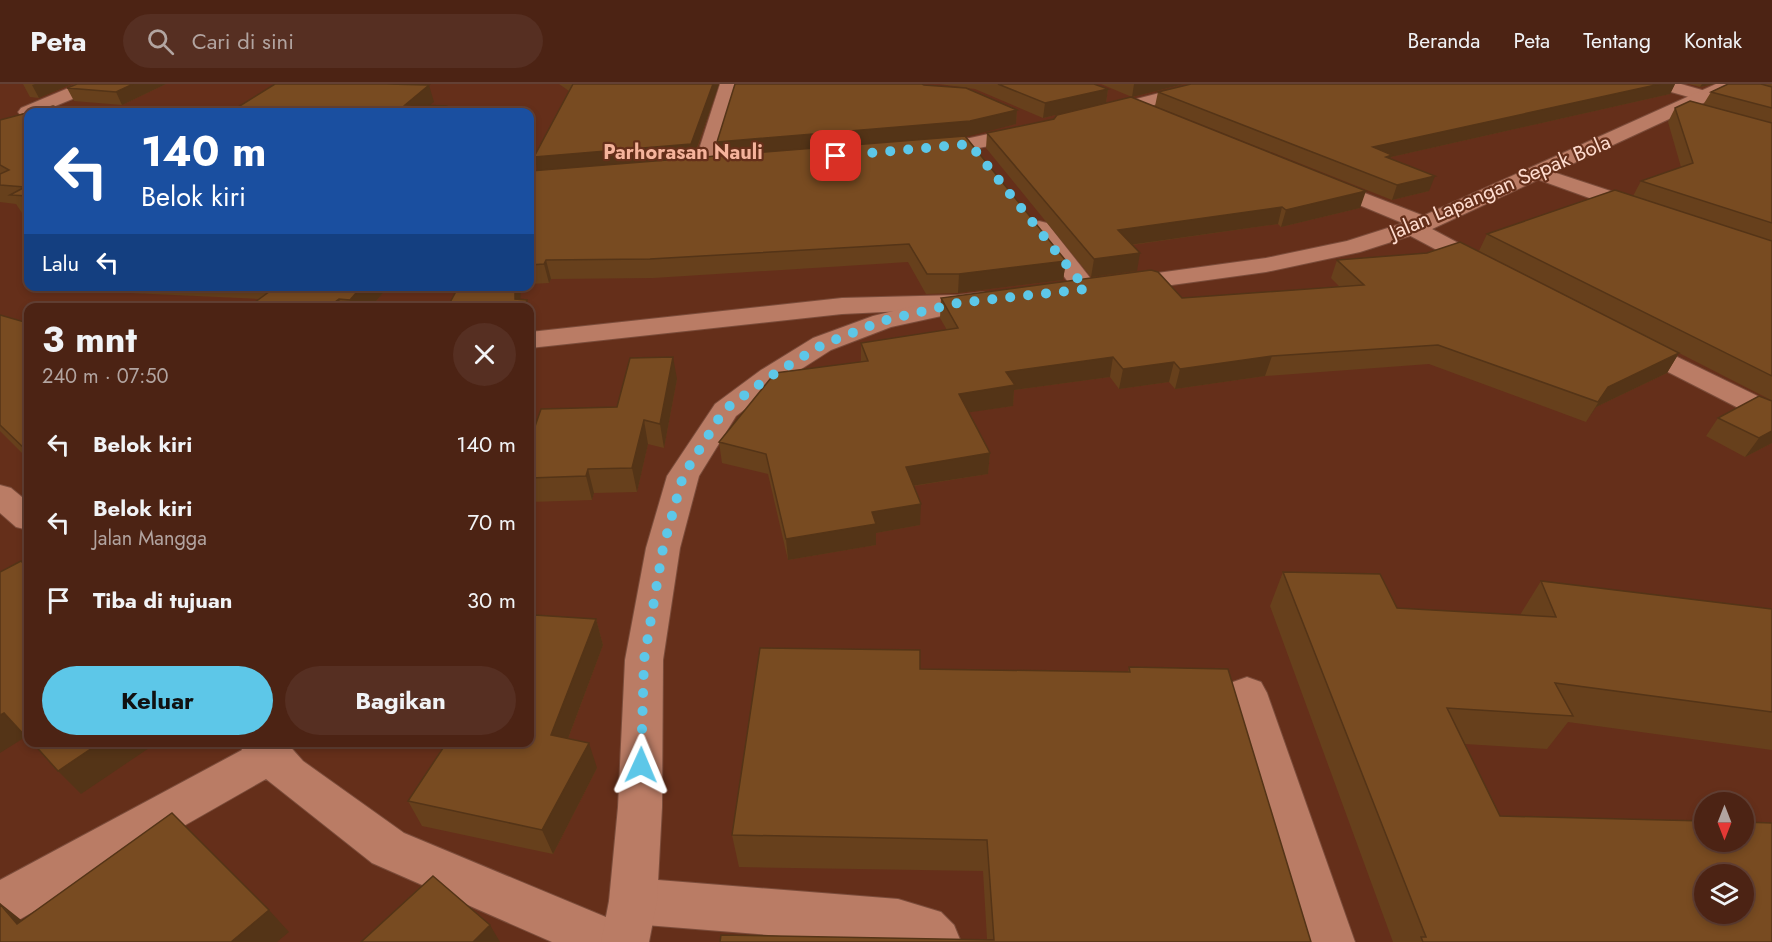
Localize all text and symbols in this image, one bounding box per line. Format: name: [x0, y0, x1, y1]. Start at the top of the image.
search box: [123, 14, 543, 68]
text: Peta: [30, 21, 87, 62]
icon: search: [144, 25, 177, 58]
text: Cari di sini: [192, 25, 294, 57]
text: Beranda: [1407, 26, 1480, 56]
text: Peta: [1513, 26, 1550, 56]
text: Tentang: [1583, 26, 1651, 56]
text: Kontak: [1684, 26, 1742, 56]
text: 140 m: [141, 121, 267, 182]
street label: Jalan Lapangan Sepak Bola: [1382, 127, 1615, 248]
pin: [810, 130, 861, 181]
icon: left: [42, 132, 120, 210]
district label: Parhorasan Nauli: [603, 138, 763, 167]
icon: arrive: [819, 139, 852, 172]
text: Belok kiri: [141, 177, 246, 216]
icon: left: [91, 246, 124, 279]
text: Lalu: [42, 247, 79, 279]
text: 3 mnt: [42, 313, 137, 365]
button: close: [453, 323, 516, 386]
text: 240 m · 07:50: [42, 362, 168, 391]
icon: left: [42, 428, 75, 461]
text: Belok kiri: [93, 428, 192, 460]
text: 140 m: [456, 428, 516, 460]
text: Belok kiri: [93, 492, 192, 524]
icon: left: [42, 506, 75, 539]
text: 70 m: [467, 506, 516, 538]
text: Jalan Mangga: [93, 524, 207, 553]
icon: arrive: [42, 584, 75, 617]
text: Tiba di tujuan: [93, 584, 232, 616]
text: 30 m: [467, 584, 516, 616]
button: Keluar: [42, 666, 273, 735]
button: Bagikan: [285, 666, 516, 735]
position arrow: [609, 733, 673, 797]
north arrow: [1694, 792, 1754, 852]
map controls: [1694, 792, 1754, 924]
button: layers: [1694, 864, 1754, 924]

